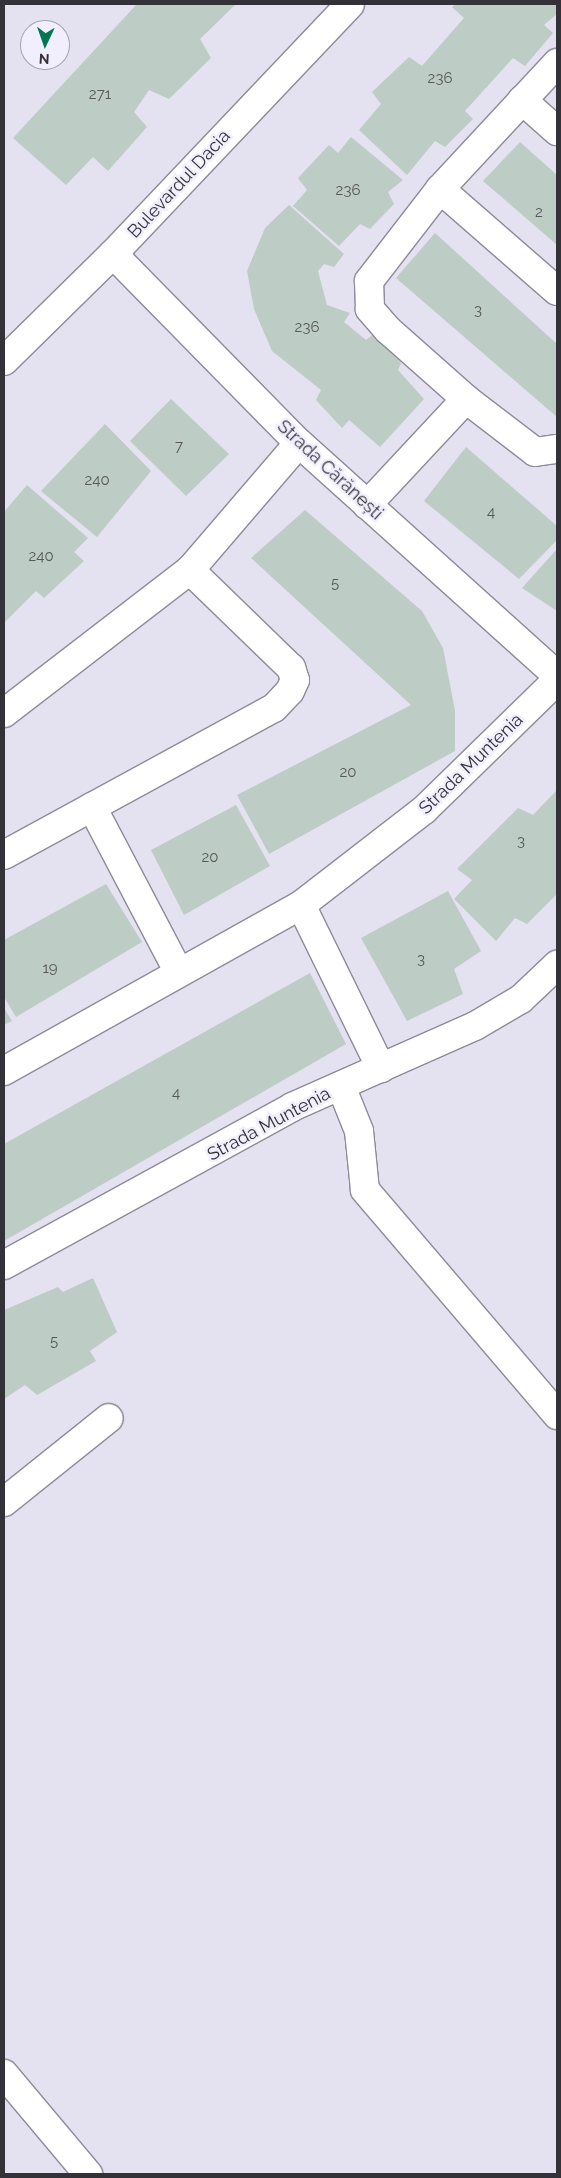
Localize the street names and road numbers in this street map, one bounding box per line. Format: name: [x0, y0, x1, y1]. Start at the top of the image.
street label: Bulevardul Dacia: [123, 125, 235, 243]
street label: Strada Cărănești: [273, 416, 387, 524]
street label: Strada Muntenia: [415, 709, 527, 819]
street label: Strada Muntenia: [204, 1083, 334, 1165]

